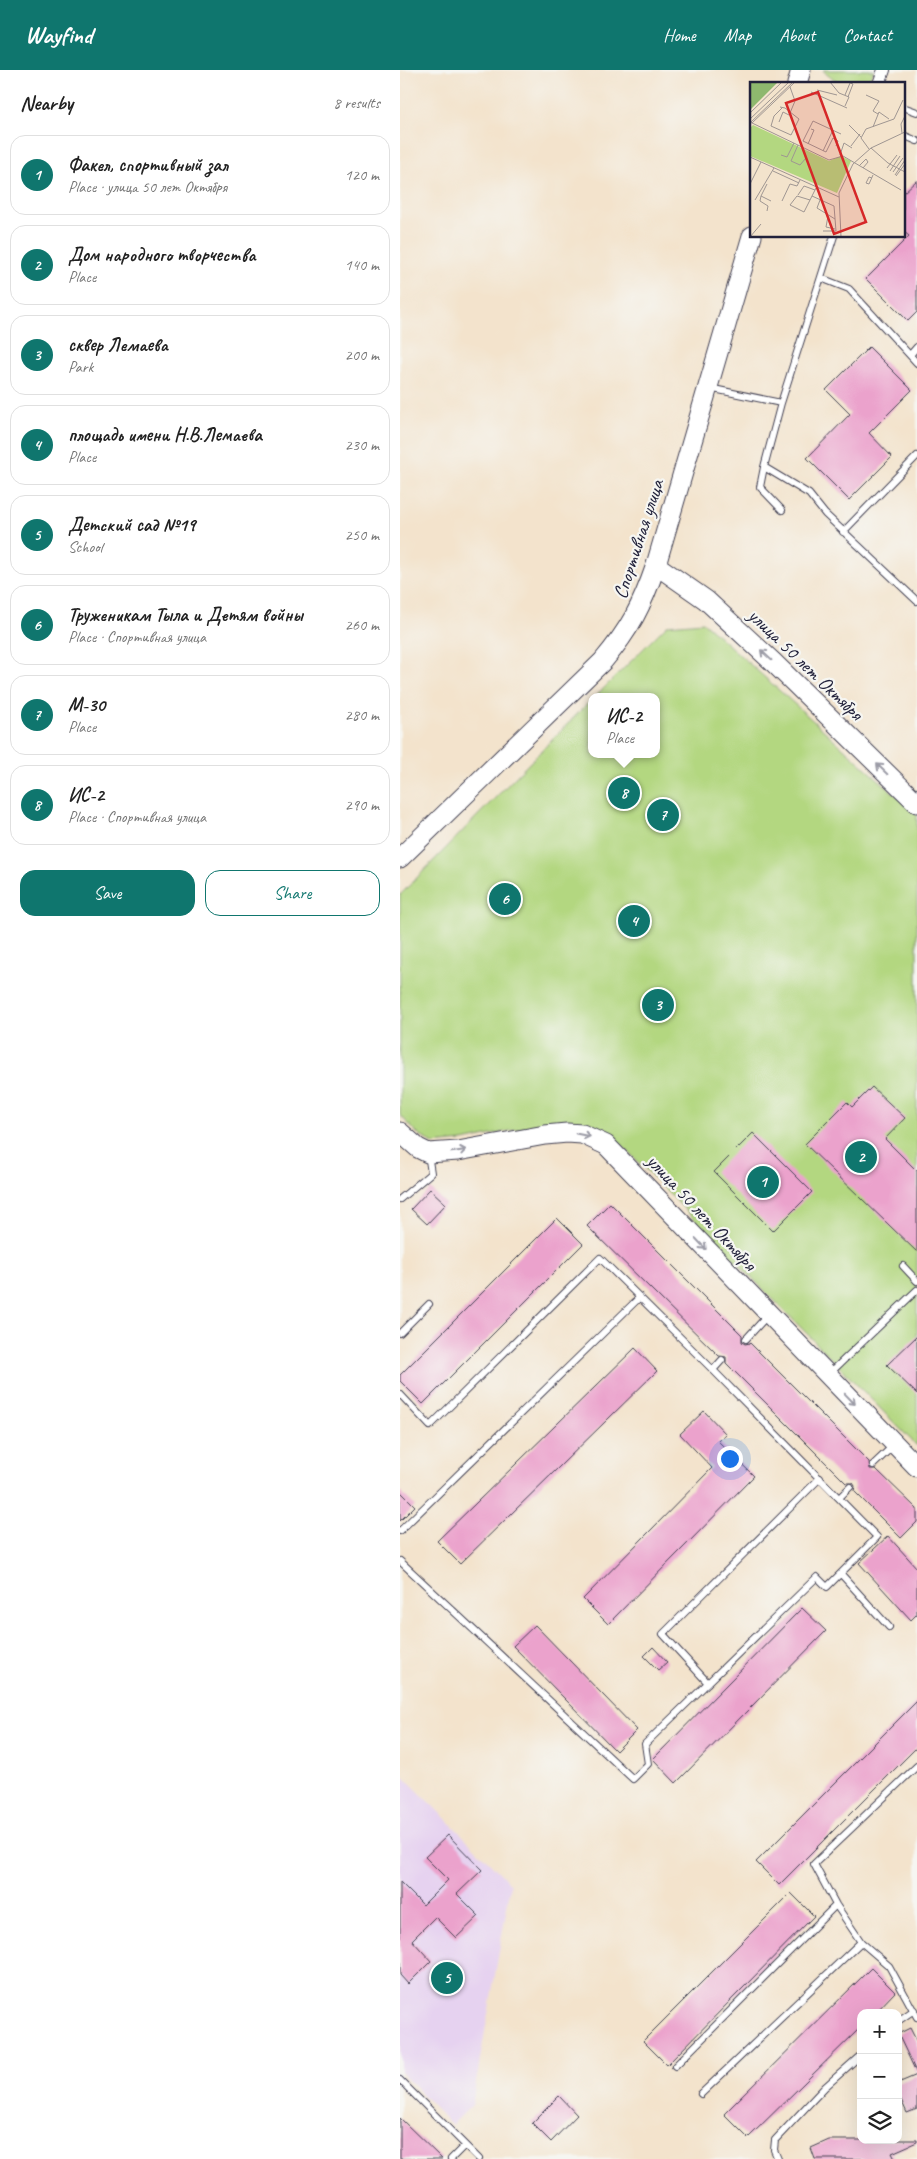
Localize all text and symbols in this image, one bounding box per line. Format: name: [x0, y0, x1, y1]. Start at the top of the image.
text: Wayfind: [25, 20, 92, 50]
text: Home: [663, 24, 696, 46]
text: Map: [724, 24, 751, 46]
text: About: [779, 24, 815, 46]
text: Contact: [843, 24, 892, 46]
inset map: [750, 82, 904, 238]
text: Nearby: [20, 90, 73, 116]
text: 8 results: [333, 93, 380, 113]
text: Факел, спортивный зал: [68, 153, 228, 177]
text: 1: [33, 165, 41, 185]
text: 120 m: [345, 165, 379, 185]
text: Place · улица 50 лет Октября: [68, 177, 227, 197]
text: Дом народного творчества: [68, 243, 256, 267]
text: 2: [33, 255, 41, 275]
text: 140 m: [345, 255, 379, 275]
text: Place: [68, 267, 96, 287]
text: сквер Лемаева: [68, 333, 168, 357]
text: 3: [33, 345, 41, 365]
text: 200 m: [345, 345, 379, 365]
text: Park: [68, 357, 93, 377]
text: площадь имени Н.В.Лемаева: [68, 423, 262, 447]
text: 4: [33, 435, 41, 455]
text: 230 m: [345, 435, 379, 455]
text: Place: [68, 447, 96, 467]
street label: Спортивная улица: [607, 475, 670, 602]
text: Детский сад №19: [68, 513, 195, 537]
text: 5: [34, 525, 40, 545]
text: 250 m: [345, 525, 379, 545]
text: School: [68, 537, 102, 557]
text: Труженикам Тыла и Детям войны: [68, 603, 303, 627]
street label: улица 50 лет Октября: [742, 603, 870, 727]
text: 6: [33, 615, 41, 635]
text: 260 m: [345, 615, 379, 635]
text: Place · Спортивная улица: [68, 627, 206, 647]
one-way arrow: [759, 649, 772, 661]
text: М-30: [68, 693, 105, 717]
popup: [588, 693, 660, 758]
text: ИС-2: [606, 704, 642, 728]
text: 7: [33, 705, 41, 725]
text: 280 m: [345, 705, 379, 725]
text: Place: [68, 717, 96, 737]
text: Place: [606, 728, 634, 748]
one-way arrow: [876, 762, 888, 775]
pin: 8: [608, 774, 640, 812]
text: ИС-2: [68, 783, 104, 807]
text: 8: [33, 795, 41, 815]
text: 290 m: [345, 795, 379, 815]
pin: 7: [647, 796, 679, 834]
text: Place · Спортивная улица: [68, 807, 206, 827]
button: Save: [20, 870, 195, 916]
button: Share: [205, 870, 380, 916]
pin: 6: [489, 880, 521, 918]
pin: 4: [618, 902, 650, 940]
pin: 3: [642, 986, 674, 1024]
one-way arrow: [574, 1131, 590, 1140]
pin: 2: [845, 1138, 877, 1176]
one-way arrow: [451, 1145, 467, 1155]
street label: улица 50 лет Октября: [641, 1148, 763, 1277]
pin: 1: [747, 1163, 779, 1201]
one-way arrow: [695, 1237, 707, 1250]
one-way arrow: [844, 1392, 856, 1405]
your location: [717, 1446, 743, 1472]
pin: 5: [431, 1959, 463, 1997]
map controls: [857, 2009, 902, 2144]
button: +: [857, 2009, 902, 2054]
button: −: [857, 2054, 902, 2099]
button: layers: [857, 2099, 902, 2144]

